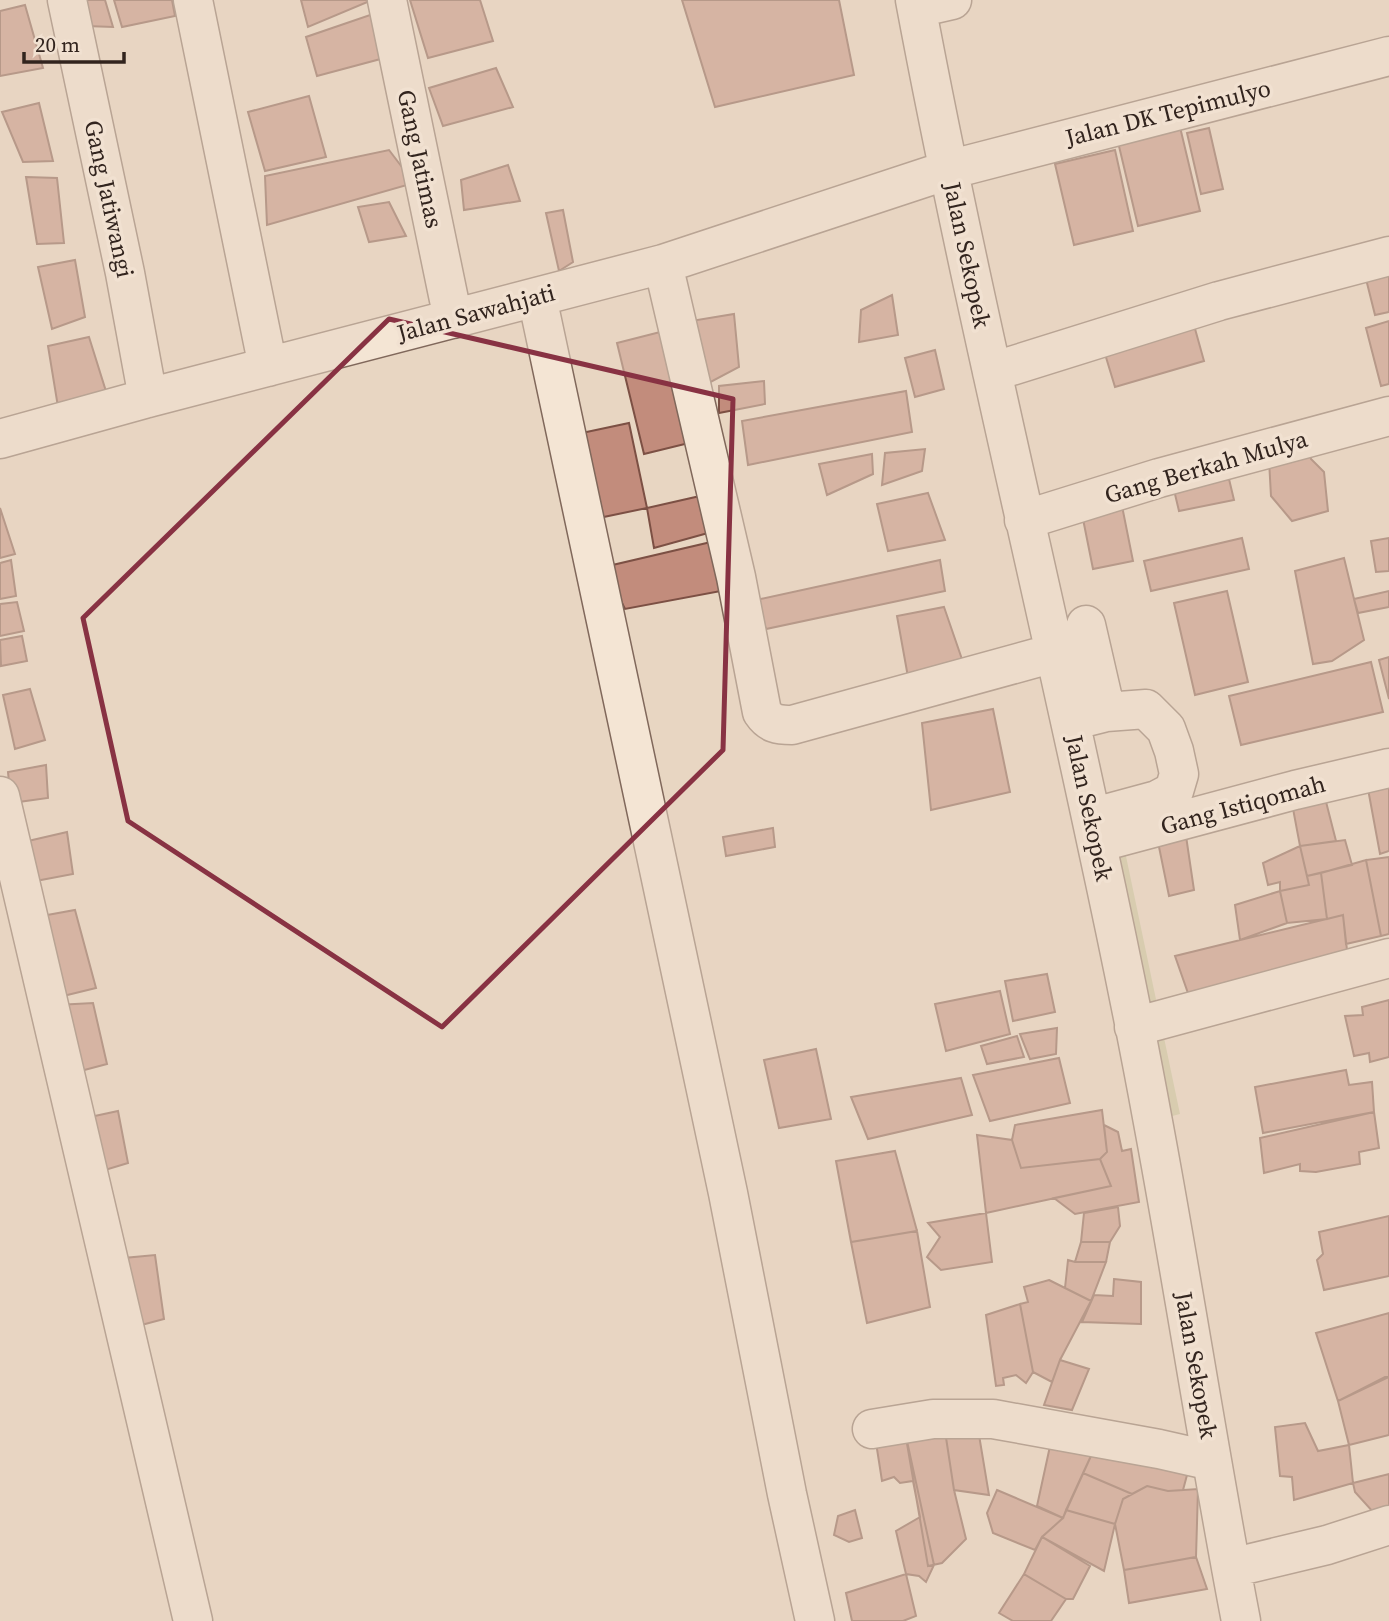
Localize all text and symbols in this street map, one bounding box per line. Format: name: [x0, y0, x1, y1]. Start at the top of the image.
scale bar: [24, 21, 124, 65]
text: 20 m: [35, 30, 80, 59]
street label: Jalan DK Tepimulyo: [1061, 71, 1274, 154]
street label: Gang Jatimas: [390, 87, 451, 231]
street label: Gang Jatiwangi: [77, 117, 142, 281]
street label: Jalan Sekopek: [936, 178, 999, 332]
street label: Jalan Sawahjati: [392, 276, 558, 350]
street label: Gang Berkah Mulya: [1100, 422, 1312, 511]
street label: Jalan Sekopek: [1058, 731, 1121, 885]
street label: Gang Istiqomah: [1157, 767, 1329, 842]
street label: Jalan Sekopek: [1167, 1288, 1226, 1442]

